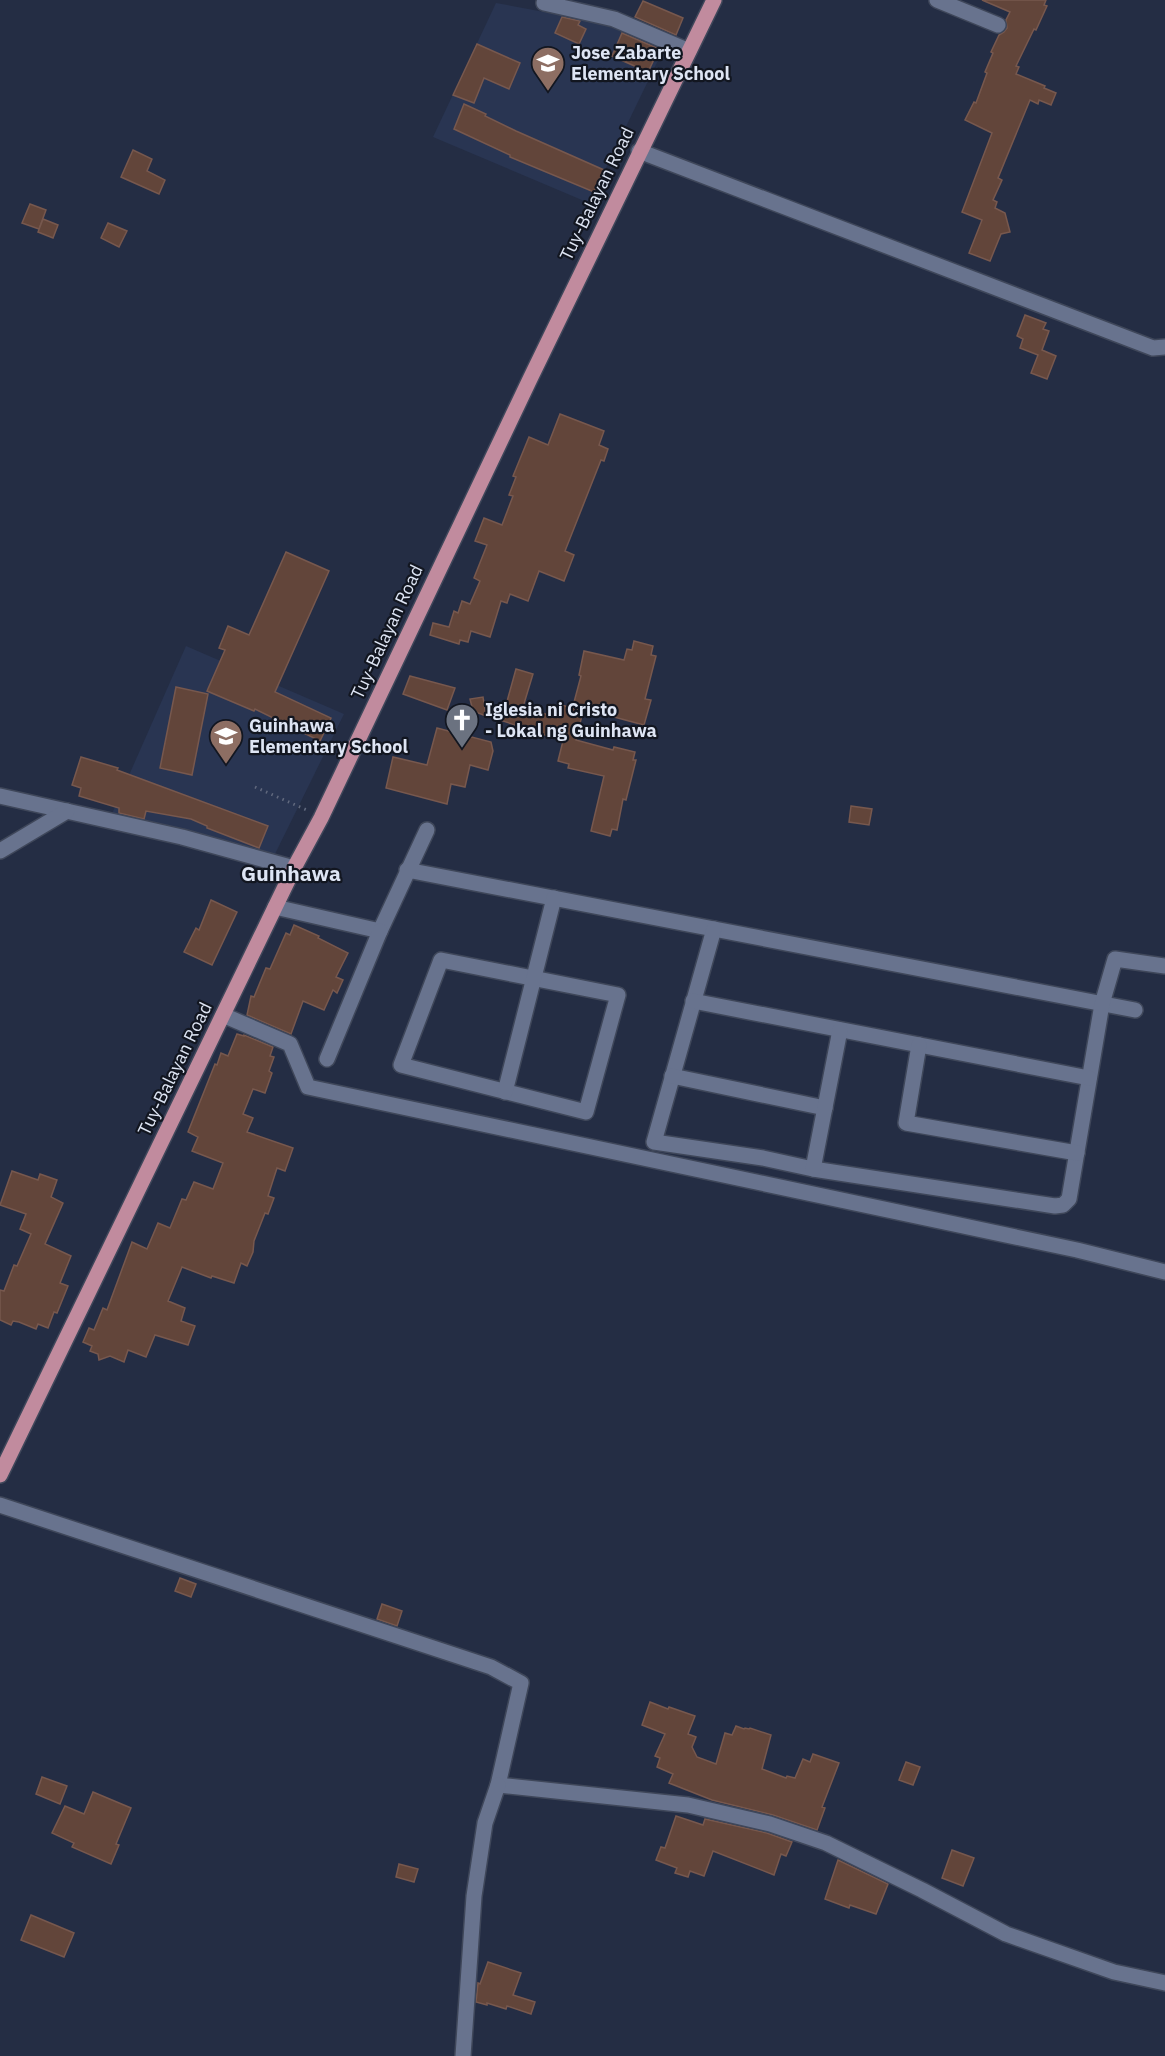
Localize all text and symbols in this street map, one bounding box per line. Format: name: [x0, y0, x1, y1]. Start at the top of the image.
place label: Jose Zabarte Elementary School: [571, 41, 730, 85]
school or university icon: Jose Zabarte Elementary School: [530, 45, 566, 92]
street label: Tuy-Balayan Road: [554, 123, 639, 264]
street label: Tuy-Balayan Road: [345, 561, 428, 703]
place label: Iglesia ni Cristo - Lokal ng Guinhawa: [485, 698, 657, 742]
church icon: Iglesia ni Cristo - Lokal ng Guinhawa: [444, 702, 480, 749]
place label: Guinhawa Elementary School: [249, 714, 408, 758]
school or university icon: Guinhawa Elementary School: [208, 718, 244, 765]
district label: Guinhawa: [241, 859, 341, 887]
street label: Tuy-Balayan Road: [132, 998, 217, 1139]

